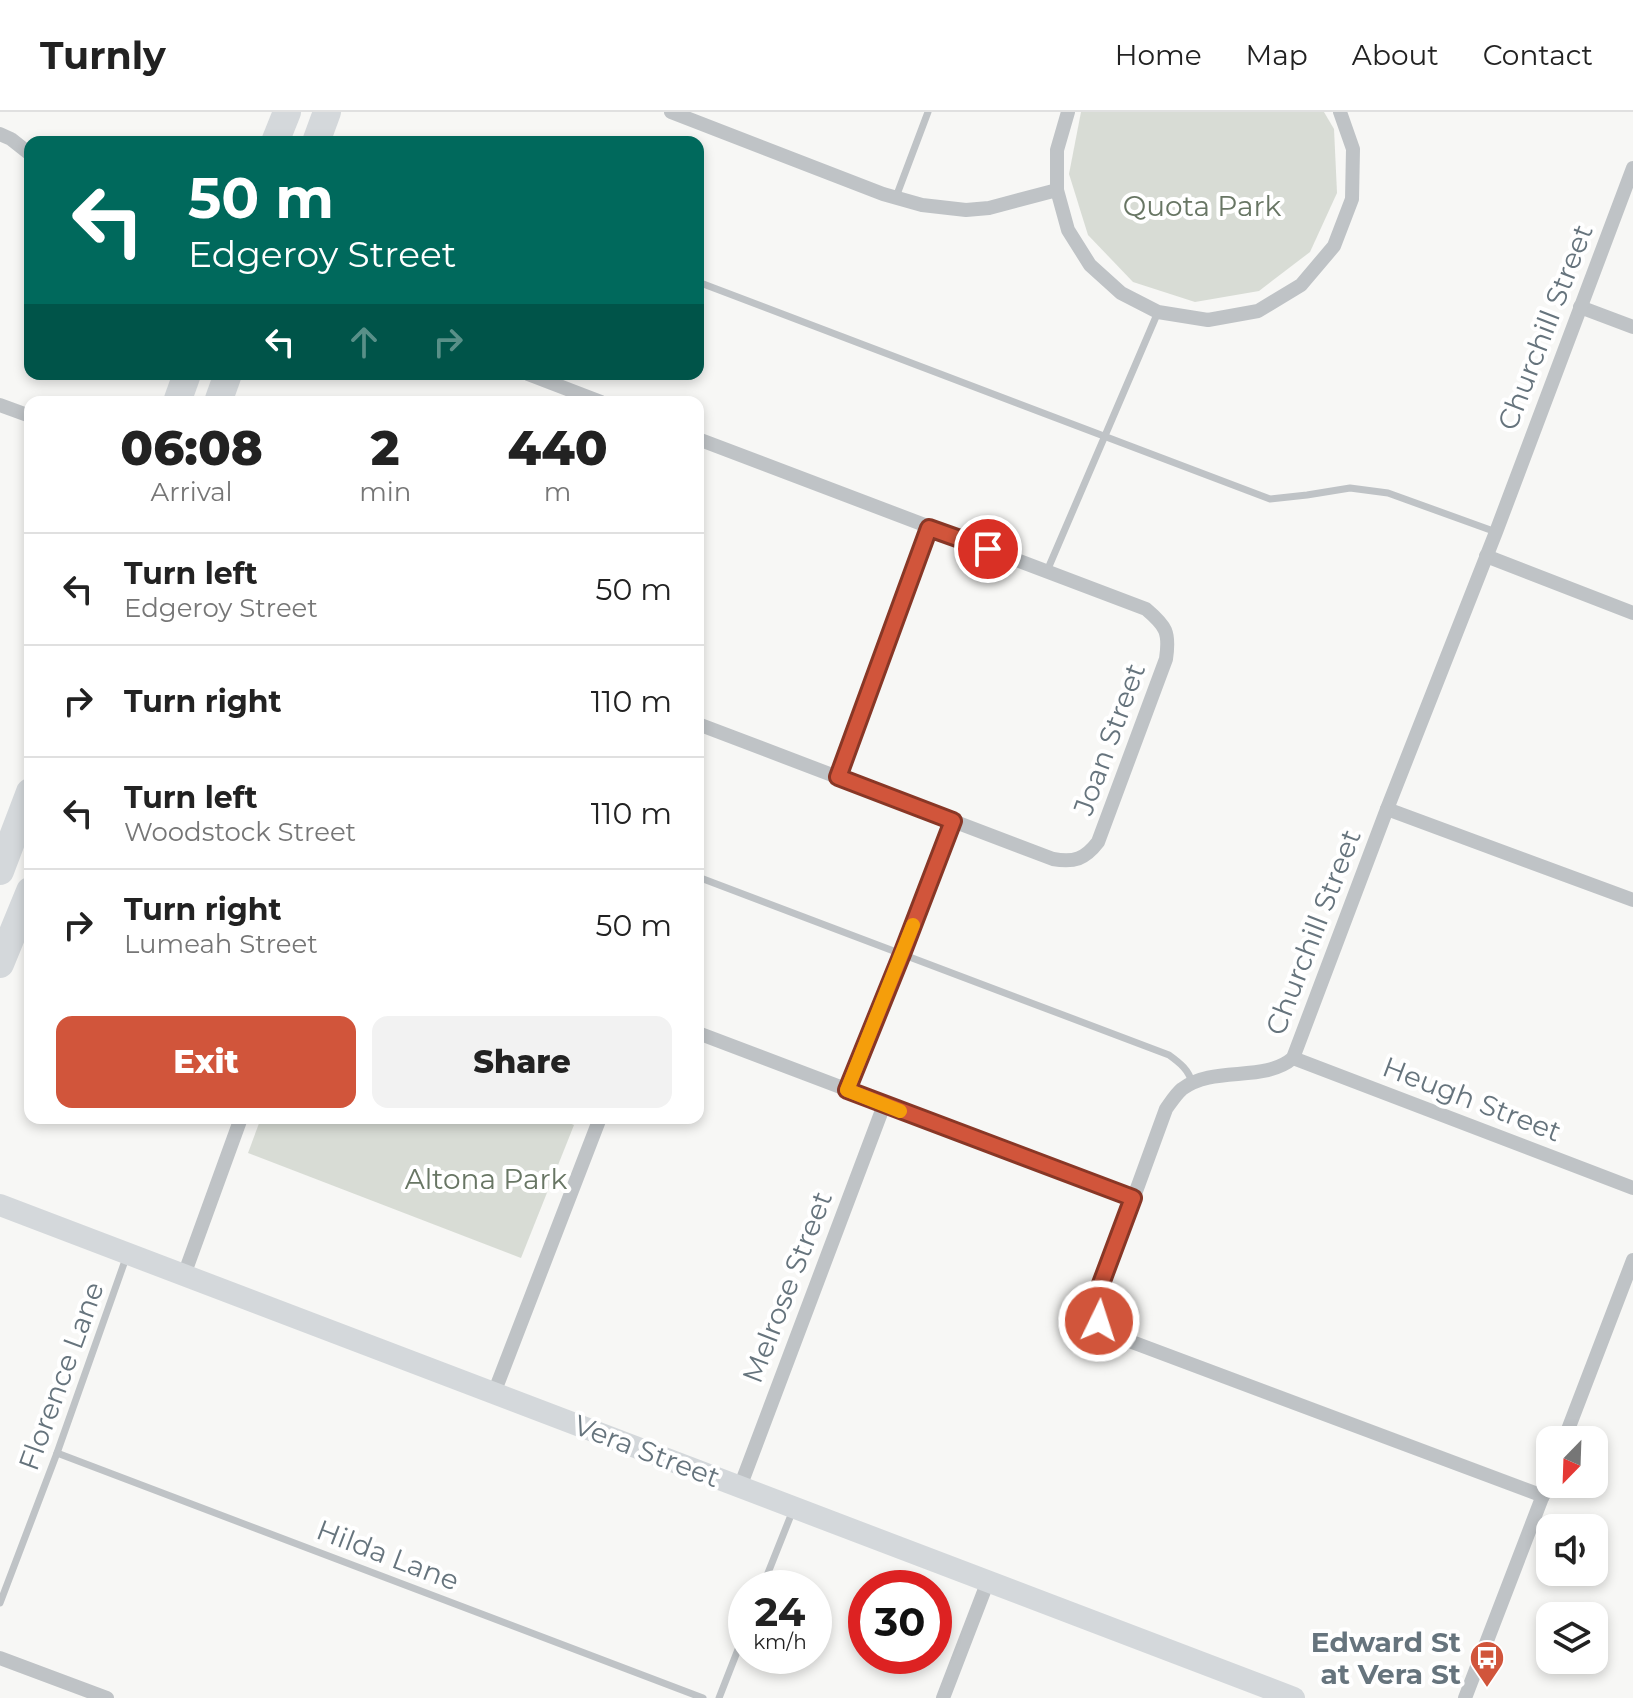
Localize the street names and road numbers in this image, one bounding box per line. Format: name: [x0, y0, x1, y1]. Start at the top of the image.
street label: Churchill Street: [1490, 219, 1600, 435]
street label: Joan Street: [1066, 659, 1152, 820]
street label: Churchill Street: [1258, 824, 1368, 1040]
street label: Heugh Street: [1378, 1049, 1566, 1149]
street label: Melrose Street: [735, 1187, 839, 1387]
street label: Florence Lane: [11, 1277, 111, 1475]
street label: Vera Street: [569, 1408, 725, 1494]
street label: Hilda Lane: [312, 1512, 464, 1598]

